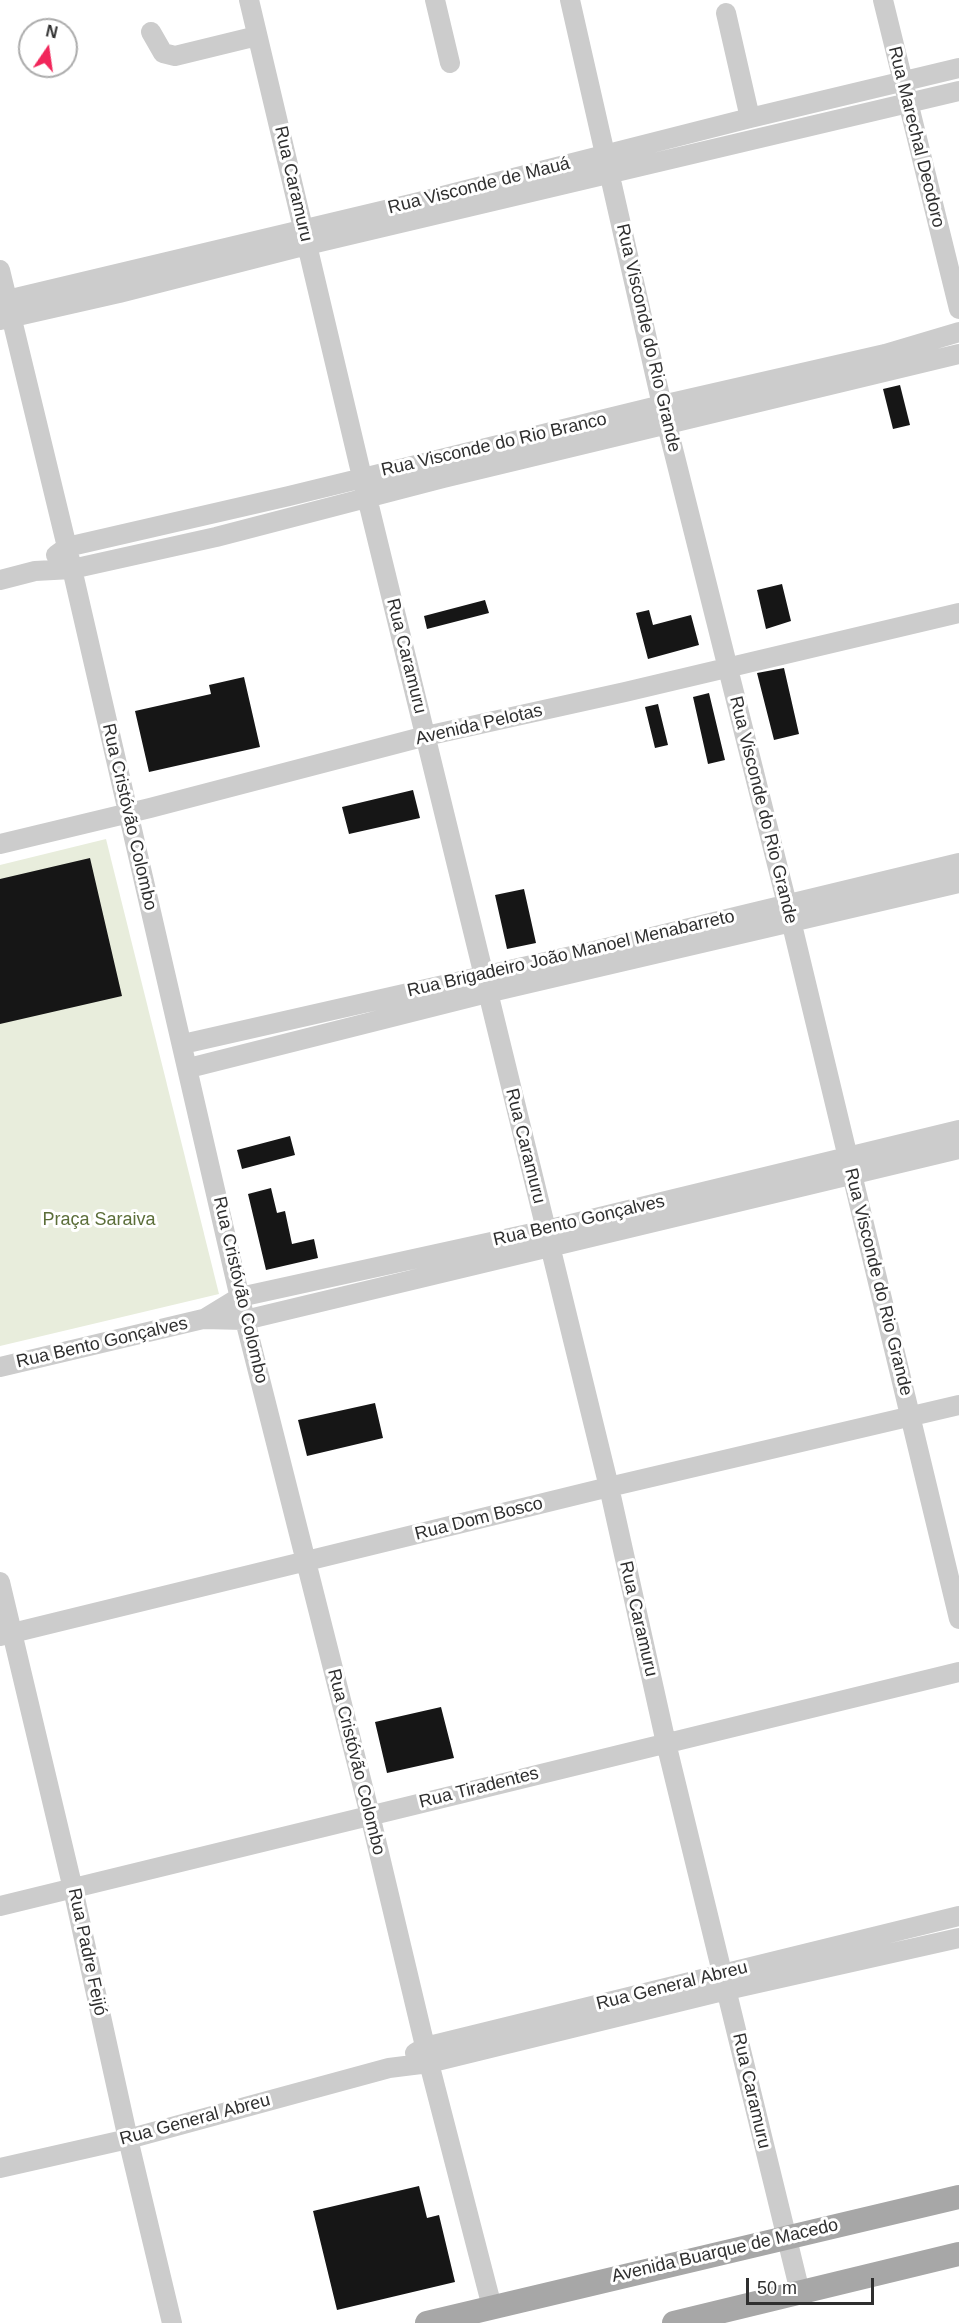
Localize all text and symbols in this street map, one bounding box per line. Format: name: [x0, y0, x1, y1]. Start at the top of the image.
north arrow: [18, 18, 78, 78]
text: N: [44, 22, 59, 42]
street label: Rua Marechal Deodoro: [883, 44, 949, 230]
street label: Rua Caramuru: [269, 124, 317, 244]
street label: Rua Visconde de Mauá: [386, 153, 572, 219]
street label: Rua Visconde do Rio Grande: [611, 222, 685, 454]
street label: Rua Visconde do Rio Branco: [379, 409, 609, 481]
street label: Rua Caramuru: [381, 596, 431, 716]
street label: Rua Visconde do Rio Grande: [724, 694, 802, 926]
street label: Avenida Pelotas: [413, 700, 545, 750]
street label: Rua Cristóvão Colombo: [97, 721, 161, 913]
street label: Rua Brigadeiro João Manoel Menabarreto: [405, 906, 737, 1002]
street label: Rua Caramuru: [500, 1086, 550, 1206]
street label: Rua Visconde do Rio Grande: [839, 1166, 917, 1398]
street label: Rua Bento Gonçalves: [491, 1191, 667, 1251]
street label: Rua Cristóvão Colombo: [208, 1194, 272, 1386]
park label: Praça Saraiva: [42, 1209, 156, 1231]
street label: Rua Bento Gonçalves: [14, 1313, 190, 1373]
street label: Rua Dom Bosco: [413, 1493, 545, 1545]
street label: Rua Caramuru: [614, 1559, 662, 1679]
street label: Rua Cristóvão Colombo: [322, 1667, 390, 1857]
street label: Rua Tiradentes: [417, 1763, 541, 1813]
street label: Rua Padre Feijó: [63, 1886, 111, 2018]
street label: Rua General Abreu: [594, 1957, 750, 2015]
street label: Rua Caramuru: [727, 2031, 775, 2151]
street label: Rua General Abreu: [117, 2089, 273, 2151]
street label: Avenida Buarque de Macedo: [610, 2214, 840, 2288]
scale bar: [749, 2266, 876, 2304]
text: 50 m: [757, 2278, 797, 2298]

